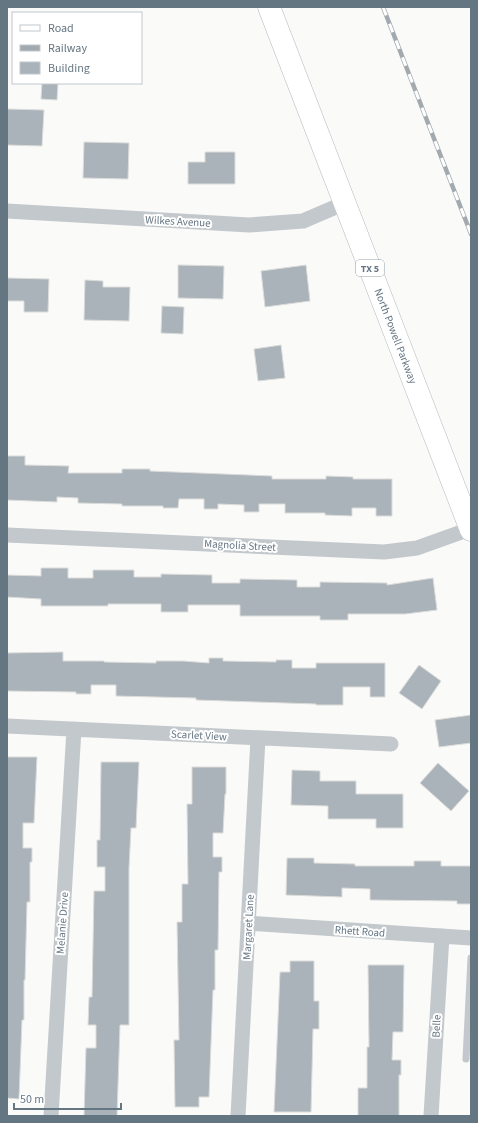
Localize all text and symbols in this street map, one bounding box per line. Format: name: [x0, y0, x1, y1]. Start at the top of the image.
legend: [12, 12, 142, 84]
text: Road: [48, 20, 74, 37]
text: Railway: [48, 40, 87, 57]
text: Building: [48, 60, 90, 77]
street label: Wilkes Avenue: [145, 212, 212, 231]
road number: TX 5: [356, 260, 384, 276]
street label: North Powell Parkway: [370, 286, 421, 386]
street label: Magnolia Street: [204, 536, 277, 555]
street label: Scarlet View: [171, 727, 227, 744]
street label: Melanie Drive: [53, 891, 72, 954]
street label: Margaret Lane: [239, 893, 258, 960]
street label: Rhett Road: [334, 922, 386, 941]
street label: Belle: [428, 1014, 445, 1038]
scale bar: [14, 1085, 121, 1111]
text: 50 m: [20, 1091, 44, 1108]

